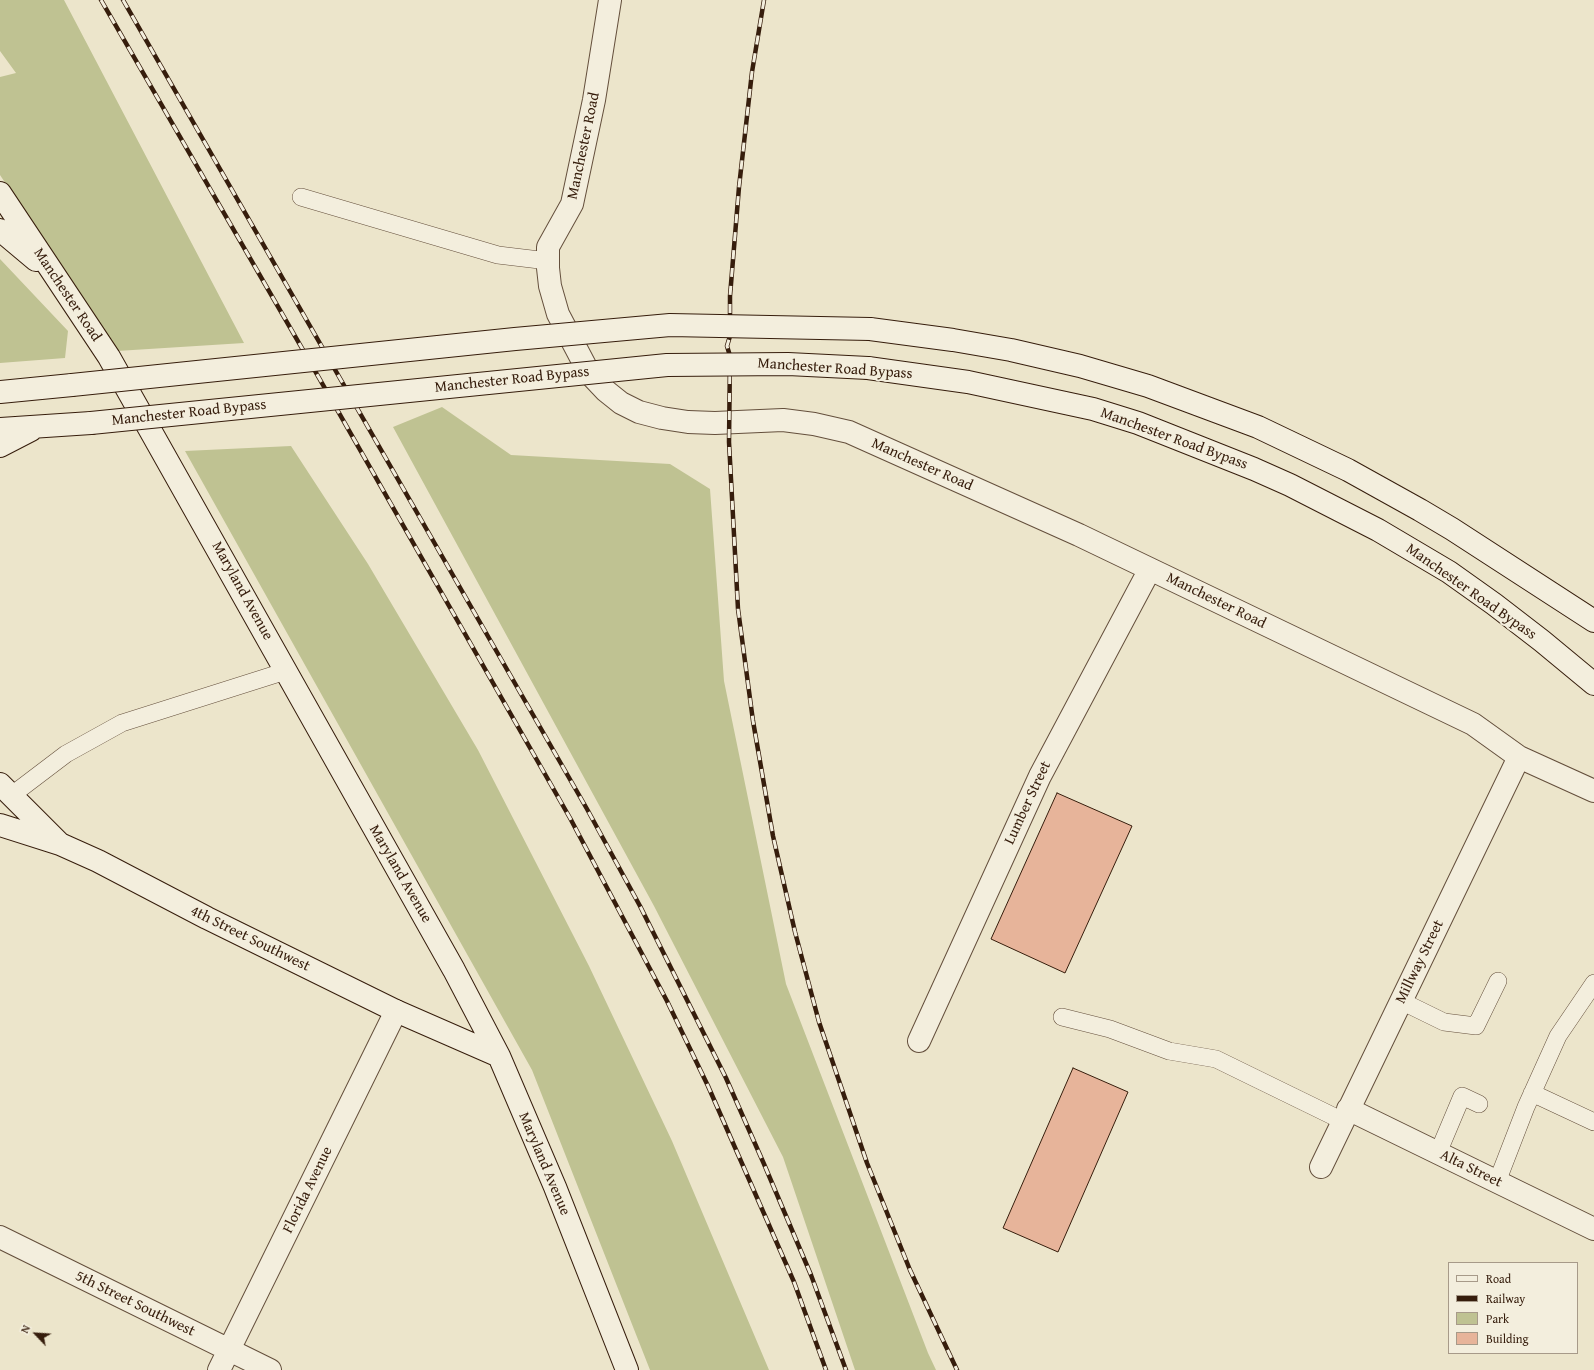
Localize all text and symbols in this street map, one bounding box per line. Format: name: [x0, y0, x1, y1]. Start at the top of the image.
street label: Manchester Road: [564, 91, 604, 201]
street label: Manchester Road: [29, 245, 105, 345]
street label: Manchester Road Bypass: [757, 355, 913, 383]
street label: Manchester Road Bypass: [434, 363, 590, 397]
street label: Manchester Road Bypass: [111, 396, 267, 430]
street label: Manchester Road Bypass: [1098, 404, 1250, 474]
street label: Manchester Road: [869, 435, 975, 495]
street label: Maryland Avenue: [207, 538, 277, 644]
street label: Manchester Road Bypass: [1402, 540, 1540, 644]
street label: Manchester Road: [1163, 569, 1269, 633]
street label: Lumber Street: [1001, 758, 1055, 848]
street label: Maryland Avenue: [365, 822, 435, 926]
street label: 4th Street Southwest: [187, 902, 313, 976]
street label: Millway Street: [1392, 917, 1448, 1007]
street label: Maryland Avenue: [514, 1110, 574, 1218]
street label: Florida Avenue: [279, 1144, 337, 1236]
street label: Alta Street: [1437, 1146, 1505, 1192]
legend: [1448, 1262, 1578, 1354]
street label: 5th Street Southwest: [72, 1267, 198, 1341]
text: Road: [1486, 1270, 1511, 1287]
text: Railway: [1486, 1290, 1525, 1307]
text: Park: [1486, 1310, 1509, 1327]
north arrow: [16, 1314, 56, 1354]
text: N: [16, 1322, 34, 1336]
text: Building: [1486, 1330, 1529, 1347]

